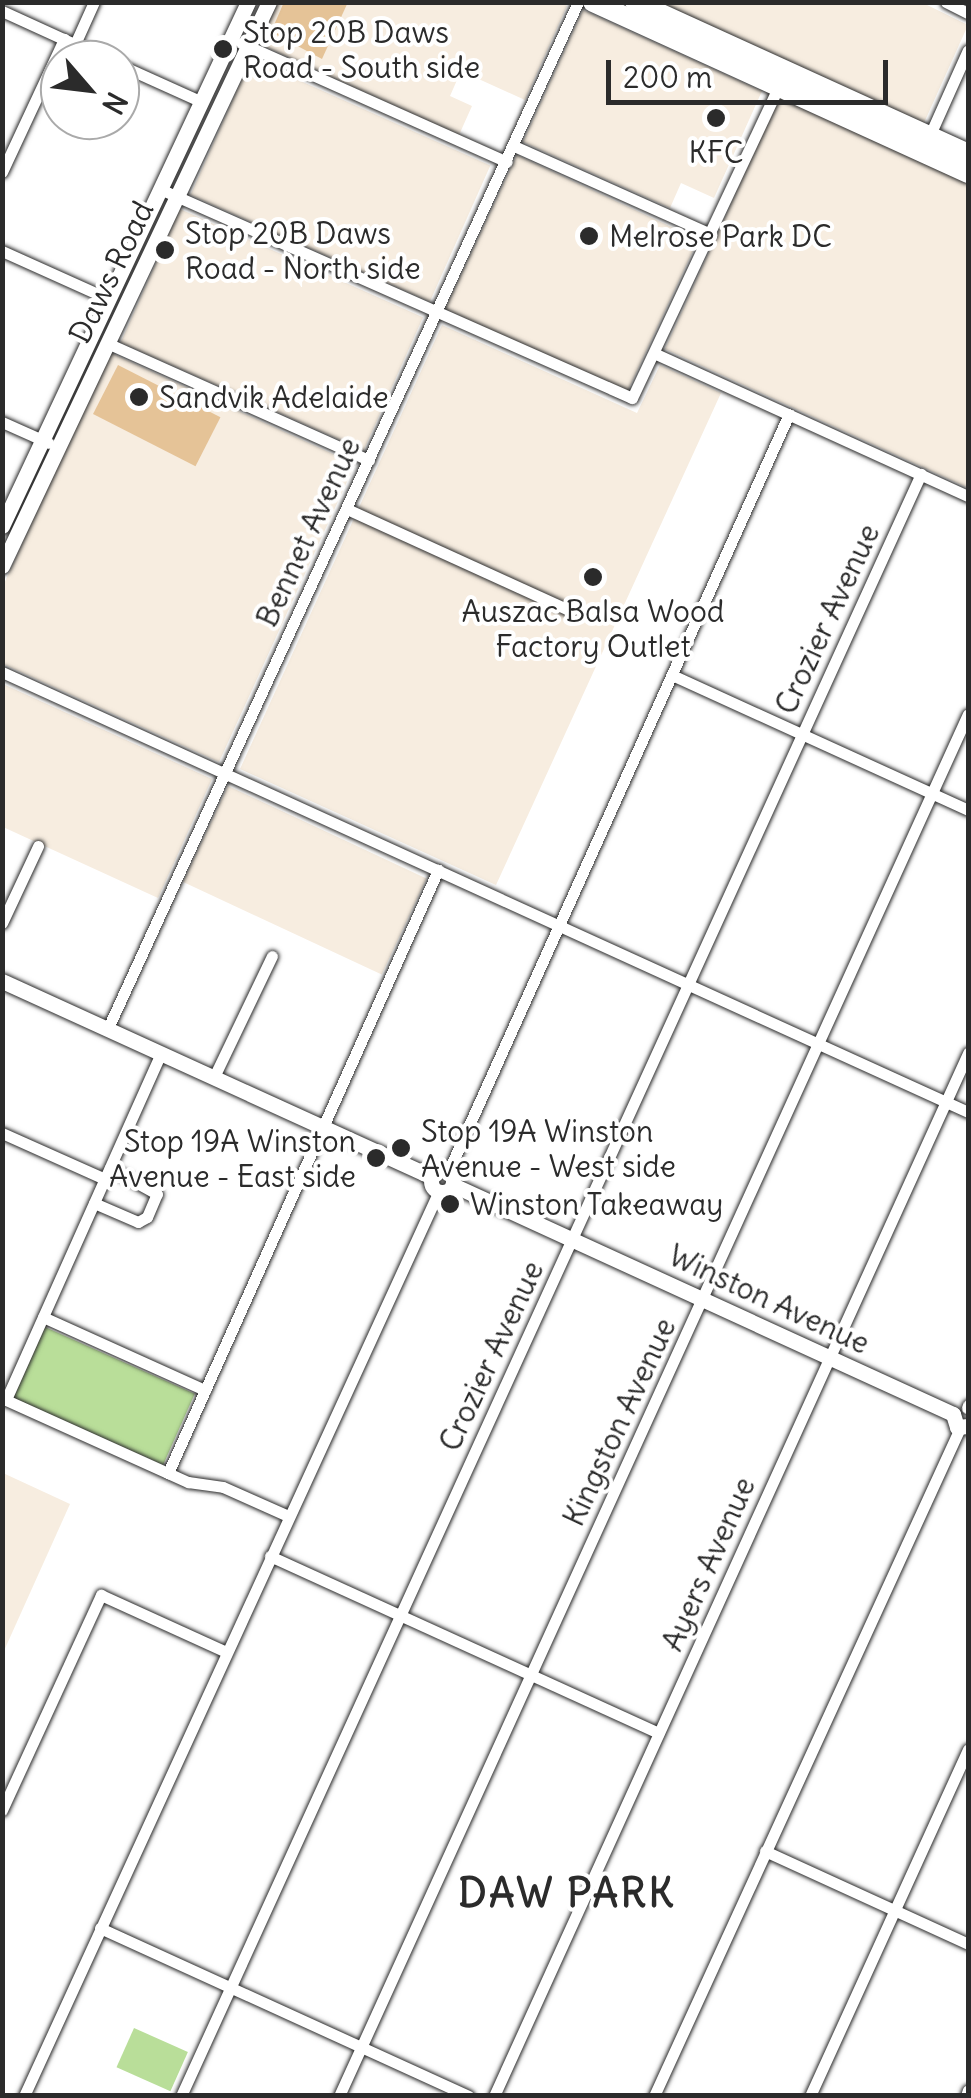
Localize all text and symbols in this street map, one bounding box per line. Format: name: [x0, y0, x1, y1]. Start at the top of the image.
place label: Stop 20B Daws Road - South side: [243, 14, 480, 84]
marker: Stop 20B Daws Road - South side: [212, 38, 234, 60]
north arrow: [40, 40, 140, 140]
scale bar: [611, 40, 894, 102]
text: 200 m: [623, 58, 712, 96]
text: N: [94, 86, 135, 120]
marker: KFC: [705, 107, 727, 129]
place label: KFC: [689, 134, 743, 170]
street label: Daws Road: [61, 195, 161, 349]
place label: Stop 20B Daws Road - North side: [185, 215, 421, 286]
place label: Melrose Park DC: [609, 218, 832, 254]
marker: Melrose Park DC: [578, 225, 600, 247]
marker: Stop 20B Daws Road - North side: [154, 239, 176, 261]
place label: Sandvik Adelaide: [159, 379, 389, 415]
marker: Sandvik Adelaide: [128, 386, 150, 408]
street label: Bennet Avenue: [248, 432, 368, 632]
street label: Crozier Avenue: [767, 518, 887, 720]
marker: Auszac Balsa Wood Factory Outlet: [582, 566, 604, 588]
place label: Auszac Balsa Wood Factory Outlet: [462, 593, 724, 664]
place label: Stop 19A Winston Avenue - West side: [421, 1113, 676, 1184]
place label: Stop 19A Winston Avenue - East side: [109, 1123, 356, 1194]
marker: Stop 19A Winston Avenue - West side: [390, 1137, 412, 1159]
marker: Stop 19A Winston Avenue - East side: [365, 1147, 387, 1169]
place label: Winston Takeaway: [470, 1186, 723, 1222]
marker: Winston Takeaway: [439, 1193, 461, 1215]
street label: Winston Avenue: [663, 1237, 875, 1361]
street label: Crozier Avenue: [431, 1255, 551, 1457]
street label: Kingston Avenue: [555, 1312, 683, 1532]
street label: Ayers Avenue: [654, 1472, 762, 1656]
district label: DAW PARK: [458, 1869, 676, 1917]

